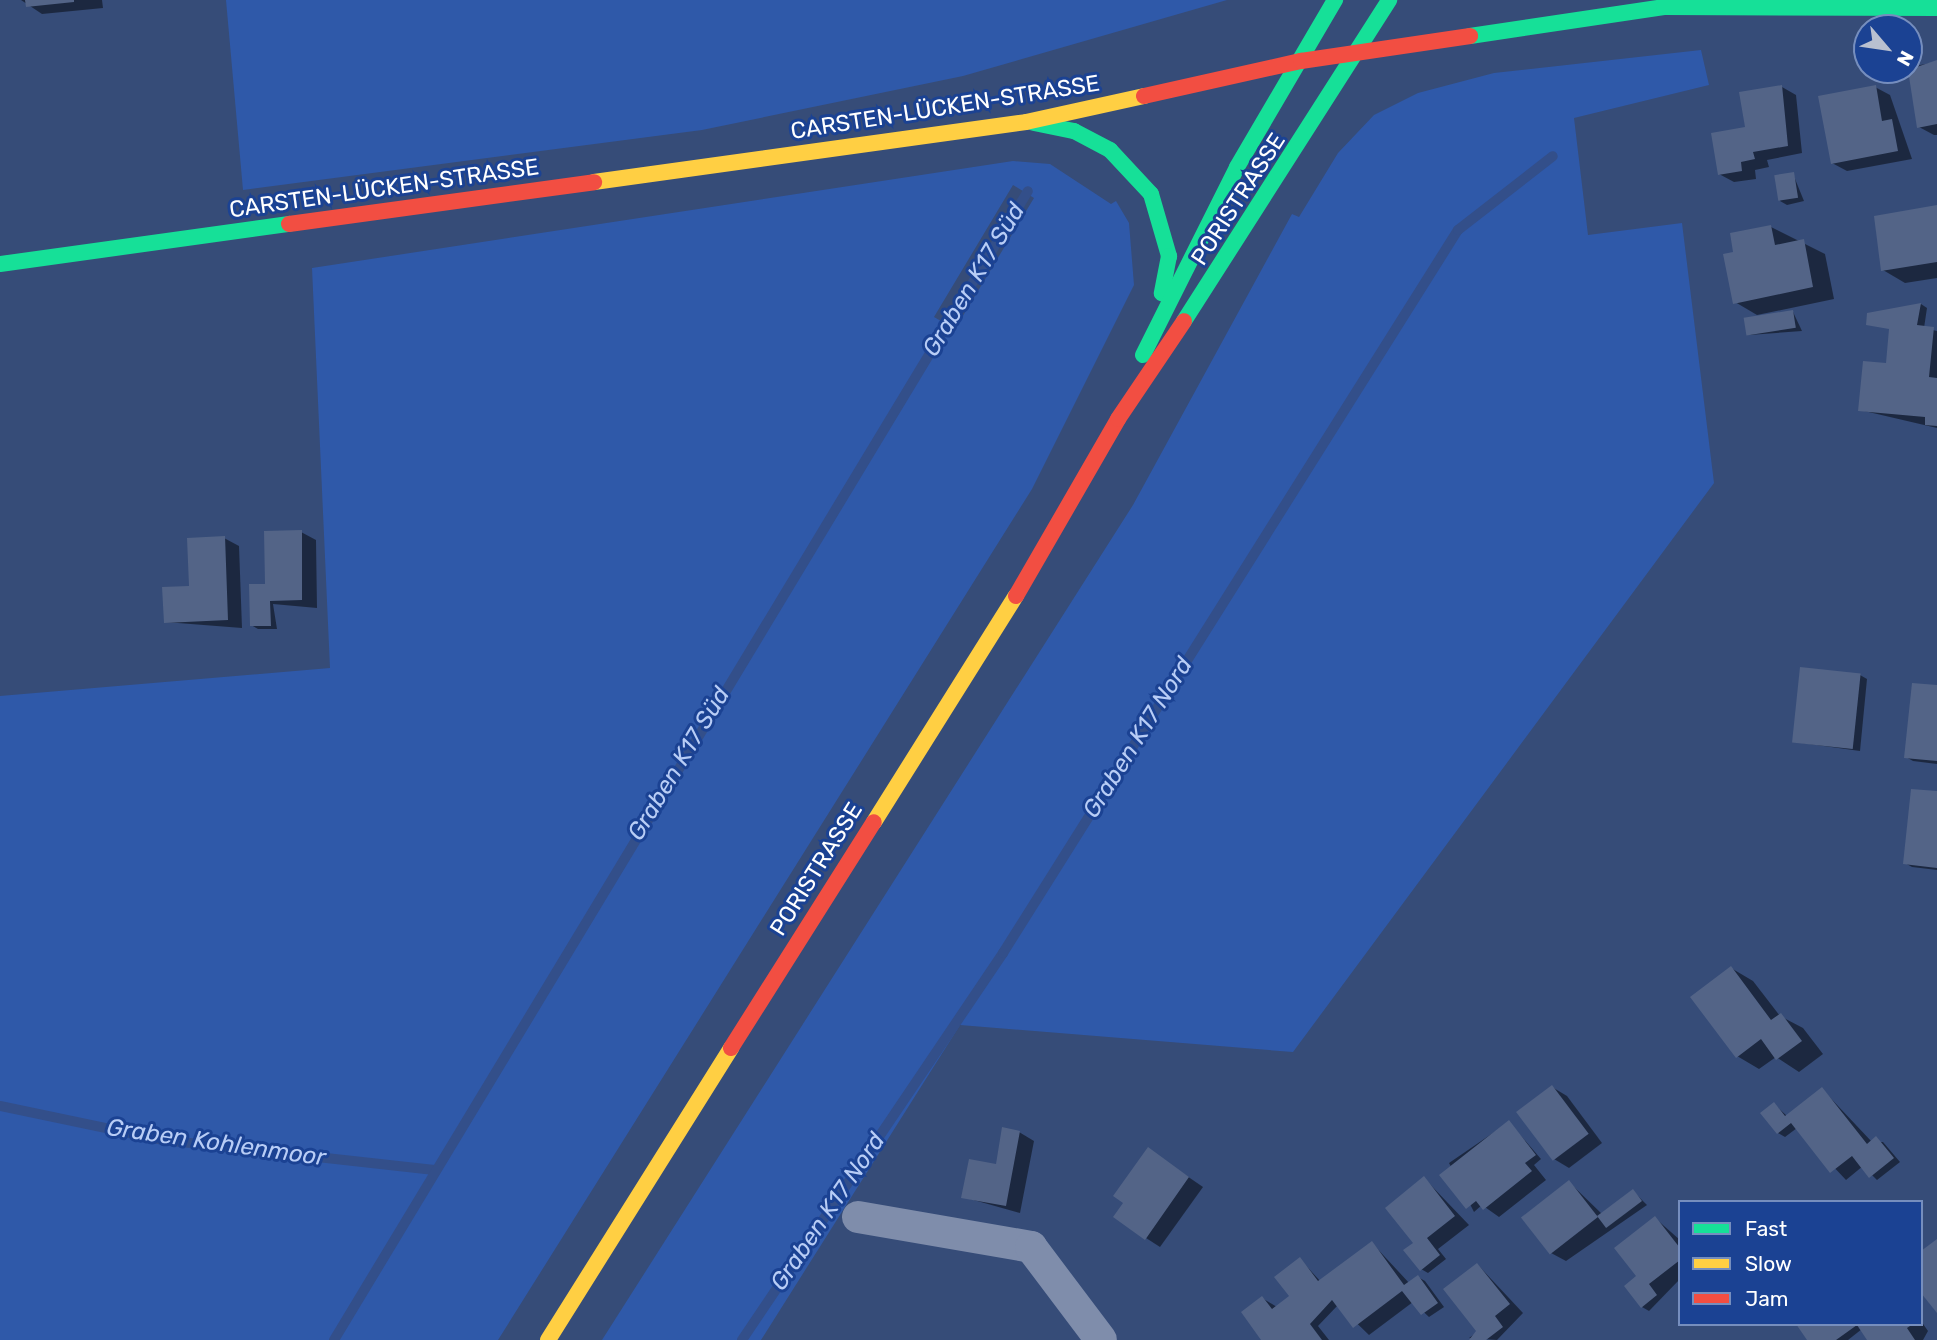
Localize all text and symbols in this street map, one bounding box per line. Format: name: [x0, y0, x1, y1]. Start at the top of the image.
north arrow: [1853, 14, 1923, 84]
text: N: [1892, 47, 1918, 70]
street label: CARSTEN-LÜCKEN-STRASSE: [789, 69, 1101, 145]
street label: PORISTRASSE: [1185, 128, 1291, 270]
street label: CARSTEN-LÜCKEN-STRASSE: [227, 153, 541, 223]
water label: Graben K17 Süd: [917, 198, 1031, 362]
water label: Graben K17 Nord: [1077, 652, 1199, 824]
water label: Graben K17 Süd: [622, 682, 736, 846]
street label: PORISTRASSE: [764, 797, 868, 941]
water label: Graben Kohlenmoor: [104, 1113, 328, 1173]
water label: Graben K17 Nord: [765, 1128, 891, 1296]
legend: [1678, 1200, 1923, 1326]
text: Fast: [1745, 1216, 1787, 1241]
text: Slow: [1745, 1251, 1792, 1276]
text: Jam: [1745, 1286, 1789, 1311]

